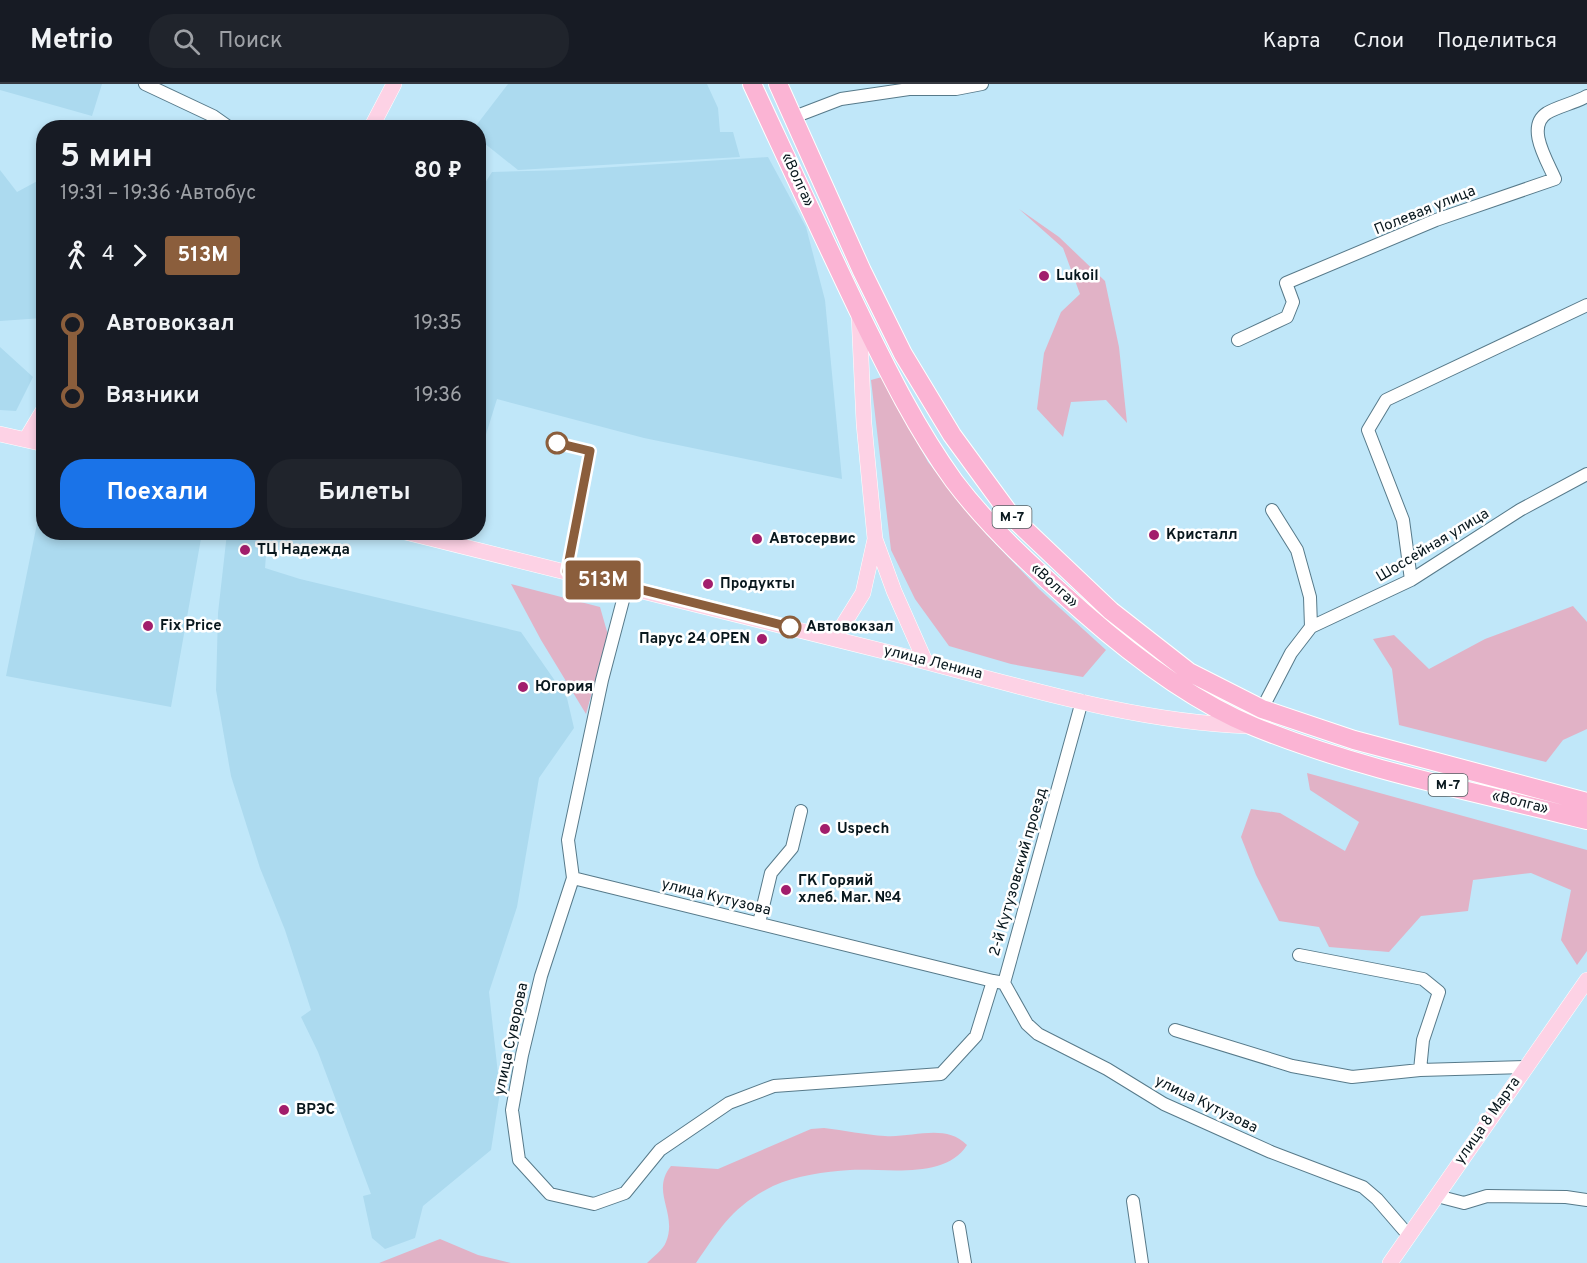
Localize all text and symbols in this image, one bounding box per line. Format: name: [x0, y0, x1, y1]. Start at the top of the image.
search box: [149, 14, 569, 68]
text: Metrio: [30, 23, 113, 59]
icon: search: [170, 25, 203, 58]
text: Поиск: [218, 28, 283, 55]
text: Карта: [1263, 28, 1320, 55]
text: Слои: [1353, 28, 1404, 55]
text: Поделиться: [1437, 28, 1557, 55]
text: 5 мин: [60, 137, 153, 179]
street label: «Волга»: [776, 150, 818, 210]
text: 80 ₽: [414, 158, 462, 185]
text: 19:31 – 19:36 · Автобус: [60, 181, 256, 207]
street label: Полевая улица: [1372, 182, 1478, 240]
icon: walk: [60, 239, 93, 272]
icon: forward: [123, 239, 156, 272]
text: 4: [102, 242, 114, 268]
text: 513М: [177, 242, 228, 269]
place label: Lukoil: [1056, 267, 1099, 286]
marker: Lukoil: [1037, 269, 1051, 283]
text: Автовокзал: [106, 311, 235, 338]
text: 19:35: [414, 311, 462, 337]
text: Вязники: [106, 383, 200, 410]
text: 19:36: [414, 383, 462, 409]
unlabelled marker: [546, 432, 568, 454]
button: Поехали: [60, 459, 255, 528]
button: Билеты: [267, 459, 462, 528]
street label: Шоссейная улица: [1373, 505, 1493, 587]
road number: М-7: [992, 506, 1032, 528]
place label: Кристалл: [1166, 526, 1238, 545]
marker: Кристалл: [1147, 528, 1161, 542]
place label: Автосервис: [769, 530, 856, 549]
marker: Автосервис: [750, 532, 764, 546]
place label: ТЦ Надежда: [257, 541, 350, 560]
marker: ТЦ Надежда: [238, 543, 252, 557]
line badge: 513М: [561, 560, 645, 600]
street label: «Волга»: [1026, 560, 1082, 612]
text: 513М: [578, 567, 628, 594]
place label: Продукты: [720, 575, 795, 594]
marker: Продукты: [701, 577, 715, 591]
marker: Автовокзал: [779, 616, 801, 638]
place label: Fix Price: [160, 617, 222, 636]
place label: Автовокзал: [806, 618, 894, 637]
marker: Fix Price: [141, 619, 155, 633]
place label: Парус 24 OPEN: [639, 630, 750, 649]
marker: Парус 24 OPEN: [755, 632, 769, 646]
street label: улица Ленина: [882, 642, 984, 684]
place label: Югория: [535, 678, 593, 697]
marker: Югория: [516, 680, 530, 694]
road number: М-7: [1428, 774, 1468, 796]
street label: 2-й Кутузовский проезд: [986, 785, 1052, 958]
street label: «Волга»: [1490, 787, 1550, 819]
place label: Uspech: [837, 820, 889, 839]
marker: Uspech: [818, 822, 832, 836]
place label: ГК Горяий хлеб. Маг. №4: [798, 872, 901, 908]
street label: улица Кутузова: [659, 875, 773, 921]
marker: ГК Горяий хлеб. Маг. №4: [779, 883, 793, 897]
street label: улица Суворова: [491, 981, 533, 1097]
street label: улица Кутузова: [1151, 1072, 1261, 1138]
street label: улица 8 Марта: [1451, 1074, 1525, 1168]
place label: ВРЭС: [296, 1101, 335, 1120]
marker: ВРЭС: [277, 1103, 291, 1117]

